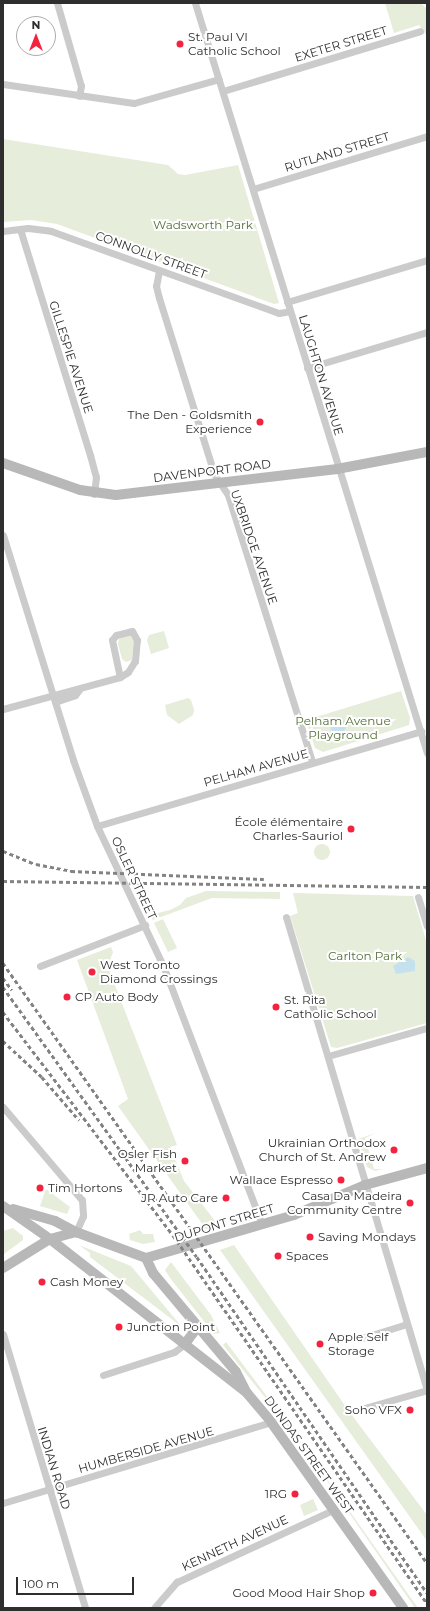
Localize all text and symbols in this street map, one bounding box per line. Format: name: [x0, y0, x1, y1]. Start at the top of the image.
north arrow: [16, 16, 56, 56]
text: N: [32, 18, 40, 32]
street label: EXETER STREET: [293, 23, 389, 65]
place label: St. Paul VI Catholic School: [188, 30, 281, 58]
marker: St. Paul VI Catholic School: [175, 39, 185, 49]
street label: RUTLAND STREET: [283, 129, 391, 175]
park label: Wadsworth Park: [153, 218, 253, 232]
street label: CONNOLLY STREET: [93, 228, 209, 282]
street label: GILLESPIE AVENUE: [46, 299, 96, 415]
street label: LAUGHTON AVENUE: [296, 313, 346, 437]
place label: The Den - Goldsmith Experience: [128, 408, 252, 436]
marker: The Den - Goldsmith Experience: [255, 417, 265, 427]
street label: DAVENPORT ROAD: [152, 457, 272, 485]
street label: UXBRIDGE AVENUE: [228, 488, 280, 606]
park label: Pelham Avenue Playground: [295, 714, 391, 742]
street label: PELHAM AVENUE: [202, 746, 310, 790]
place label: École élémentaire Charles-Sauriol: [235, 815, 343, 843]
marker: École élémentaire Charles-Sauriol: [346, 824, 356, 834]
street label: OSLER STREET: [108, 834, 160, 922]
park label: Carlton Park: [328, 949, 402, 963]
place label: West Toronto Diamond Crossings: [100, 958, 218, 986]
marker: West Toronto Diamond Crossings: [87, 967, 97, 977]
place label: CP Auto Body: [75, 990, 158, 1004]
marker: CP Auto Body: [62, 992, 72, 1002]
place label: St. Rita Catholic School: [284, 993, 377, 1021]
marker: St. Rita Catholic School: [271, 1002, 281, 1012]
place label: Ukrainian Orthodox Church of St. Andrew: [259, 1136, 386, 1164]
marker: Ukrainian Orthodox Church of St. Andrew: [389, 1145, 399, 1155]
place label: Osler Fish Market: [118, 1147, 177, 1175]
marker: Osler Fish Market: [180, 1156, 190, 1166]
place label: Wallace Espresso: [230, 1173, 333, 1187]
marker: Wallace Espresso: [336, 1175, 346, 1185]
place label: Tim Hortons: [48, 1181, 122, 1195]
marker: Tim Hortons: [35, 1183, 45, 1193]
place label: Casa Da Madeira Community Centre: [287, 1189, 402, 1217]
place label: JR Auto Care: [141, 1191, 218, 1205]
marker: JR Auto Care: [221, 1193, 231, 1203]
marker: Casa Da Madeira Community Centre: [405, 1198, 415, 1208]
street label: DUPONT STREET: [172, 1201, 276, 1245]
place label: Saving Mondays: [318, 1230, 416, 1244]
marker: Saving Mondays: [305, 1232, 315, 1242]
place label: Spaces: [286, 1249, 328, 1263]
marker: Spaces: [273, 1251, 283, 1261]
place label: Cash Money: [50, 1275, 123, 1289]
marker: Cash Money: [37, 1277, 47, 1287]
place label: Junction Point: [127, 1320, 215, 1334]
marker: Junction Point: [114, 1322, 124, 1332]
place label: Apple Self Storage: [328, 1330, 388, 1358]
marker: Apple Self Storage: [315, 1339, 325, 1349]
street label: DUNDAS STREET WEST: [261, 1393, 357, 1517]
place label: Soho VFX: [345, 1403, 402, 1417]
marker: Soho VFX: [405, 1405, 415, 1415]
street label: HUMBERSIDE AVENUE: [77, 1424, 215, 1476]
street label: INDIAN ROAD: [35, 1425, 73, 1511]
place label: 1RG: [265, 1487, 287, 1501]
marker: 1RG: [290, 1489, 300, 1499]
street label: KENNETH AVENUE: [180, 1512, 290, 1574]
scale bar: [18, 1569, 136, 1595]
text: 100 m: [23, 1576, 59, 1591]
place label: Good Mood Hair Shop: [232, 1586, 365, 1600]
marker: Good Mood Hair Shop: [368, 1588, 378, 1598]

